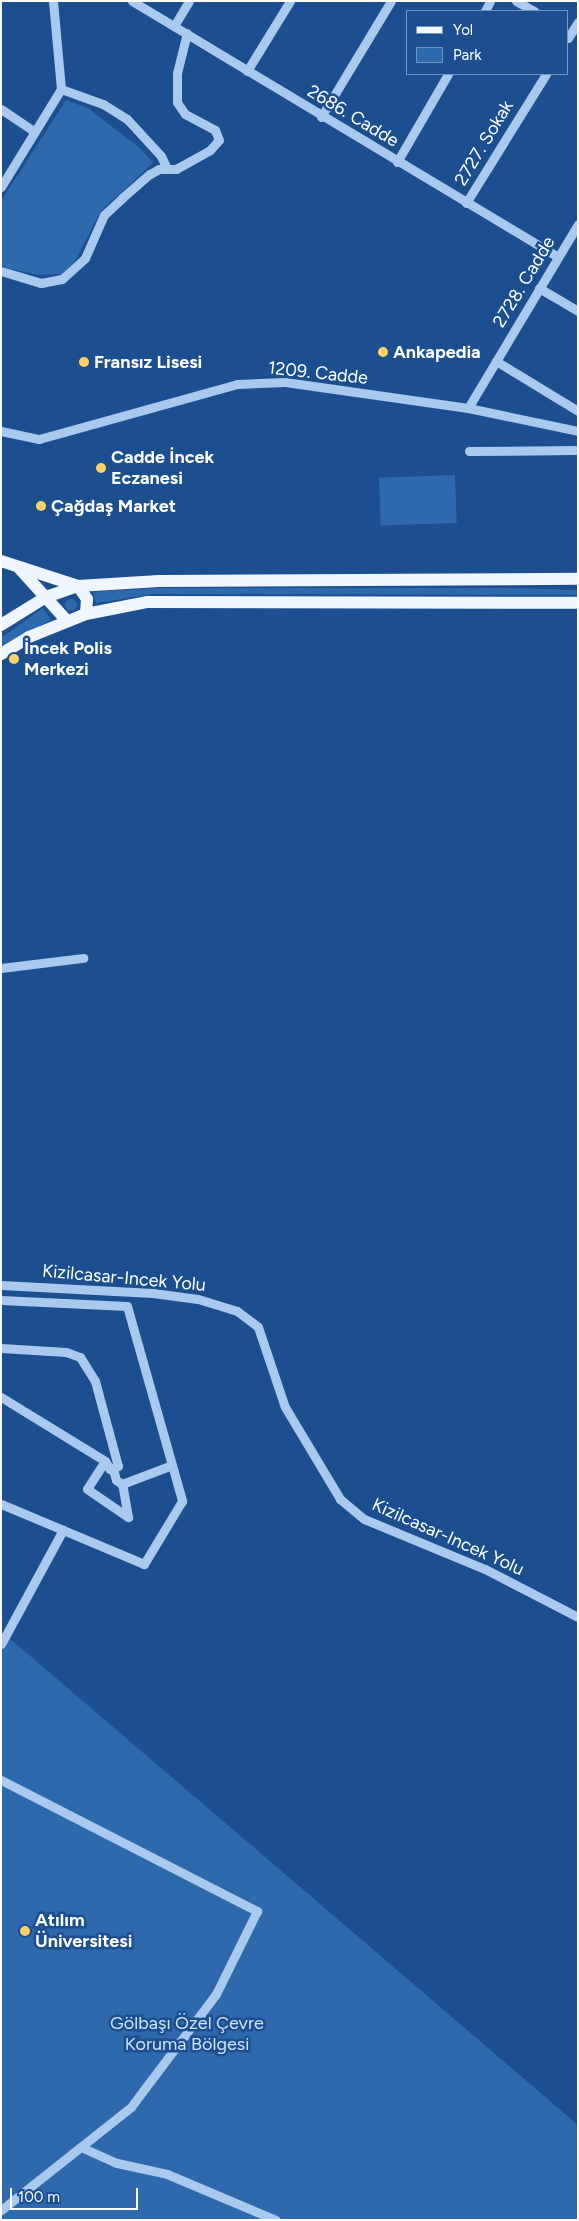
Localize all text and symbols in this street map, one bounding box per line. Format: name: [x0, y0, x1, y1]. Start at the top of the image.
legend: [406, 10, 569, 75]
text: Yol: [453, 21, 473, 39]
text: Park: [453, 46, 482, 64]
street label: 2686. Cadde: [303, 80, 403, 152]
street label: 2727. Sokak: [450, 96, 518, 190]
street label: 2728. Cadde: [488, 233, 560, 331]
place label: Ankapedia: [393, 341, 481, 363]
marker: Ankapedia: [377, 346, 389, 358]
place label: Fransız Lisesi: [94, 351, 202, 373]
marker: Fransız Lisesi: [78, 356, 90, 368]
street label: 1209. Cadde: [267, 357, 369, 389]
place label: Cadde İncek Eczanesi: [111, 447, 214, 489]
marker: Cadde İncek Eczanesi: [95, 462, 107, 474]
place label: Çağdaş Market: [51, 495, 176, 517]
marker: Çağdaş Market: [35, 500, 47, 512]
place label: İncek Polis Merkezi: [24, 638, 112, 681]
marker: İncek Polis Merkezi: [8, 653, 20, 665]
street label: Kizilcasar-Incek Yolu: [41, 1260, 207, 1296]
street label: Kizilcasar-Incek Yolu: [369, 1494, 527, 1580]
place label: Atılım Üniversitesi: [35, 1910, 132, 1952]
marker: Atılım Üniversitesi: [19, 1925, 31, 1937]
park label: Gölbaşı Özel Çevre Koruma Bölgesi: [110, 2013, 264, 2056]
scale bar: [12, 2178, 140, 2210]
text: 100 m: [18, 2188, 60, 2206]

